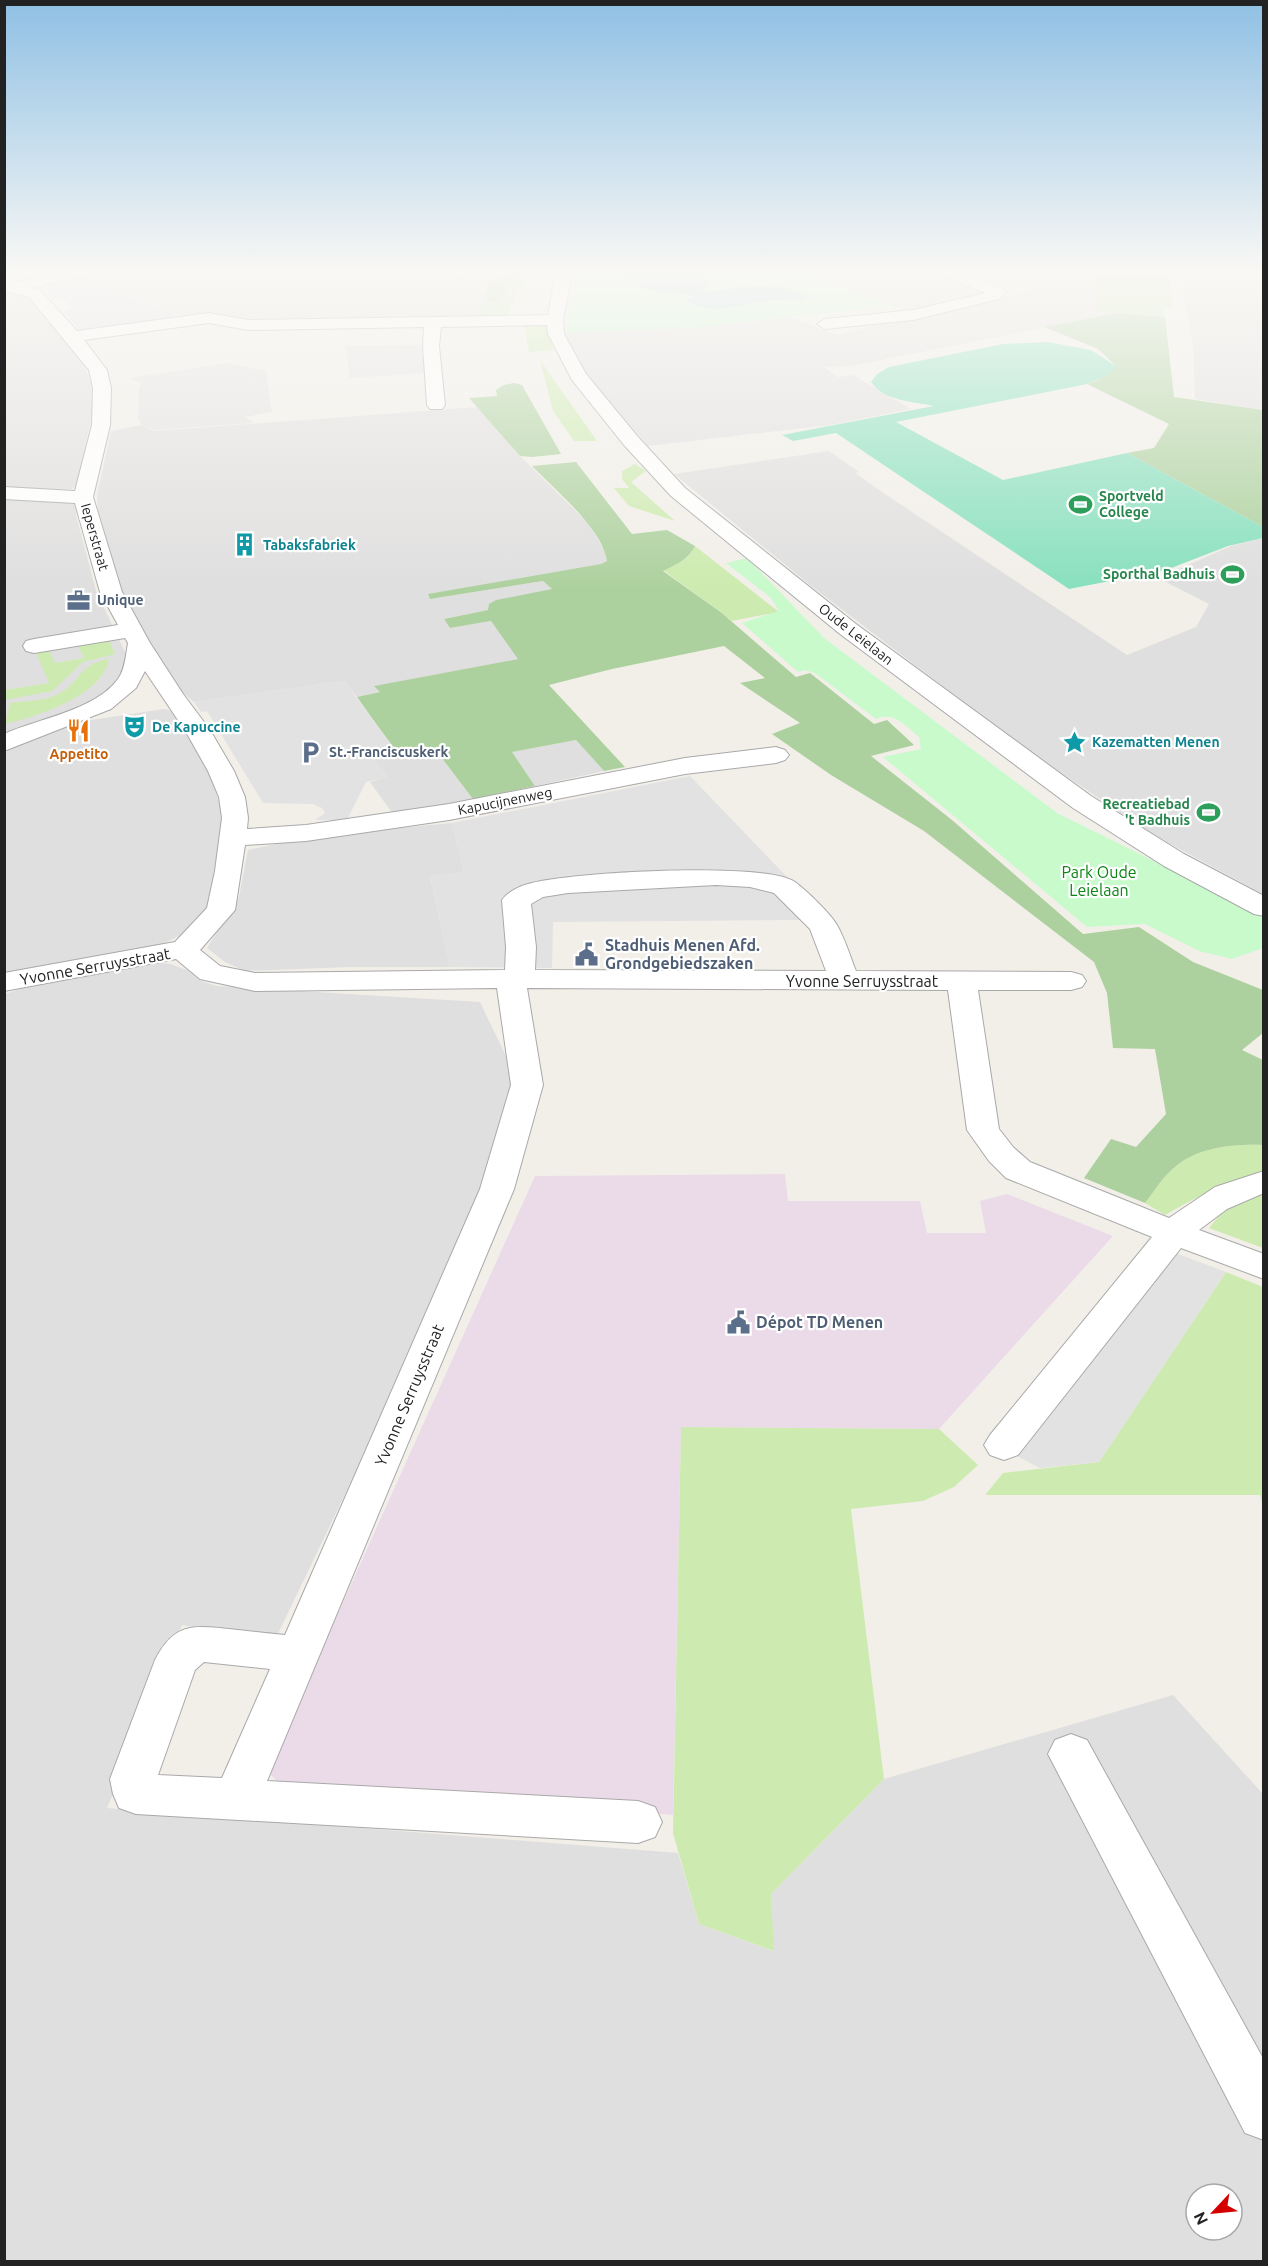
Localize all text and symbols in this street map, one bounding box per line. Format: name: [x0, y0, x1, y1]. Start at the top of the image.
place label: Sportveld College: [1099, 488, 1164, 520]
sports icon: Sportveld College: [1068, 491, 1094, 517]
street label: Ieperstraat: [78, 501, 112, 573]
building icon: Tabaksfabriek: [232, 532, 258, 558]
place label: Tabaksfabriek: [263, 537, 356, 553]
sports icon: Sporthal Badhuis: [1220, 561, 1246, 587]
place label: Sporthal Badhuis: [1103, 566, 1215, 582]
office icon: Unique: [66, 587, 92, 613]
place label: Unique: [97, 592, 144, 608]
street label: Oude Leielaan: [816, 600, 896, 668]
theatre icon: De Kapuccine: [121, 714, 147, 740]
restaurant icon: Appetito: [66, 717, 92, 743]
place label: De Kapuccine: [152, 719, 241, 735]
place icon: Kazematten Menen: [1061, 729, 1087, 755]
place label: Kazematten Menen: [1092, 734, 1220, 750]
parking icon: St.-Franciscuskerk: [298, 739, 324, 765]
place label: St.-Franciscuskerk: [329, 744, 449, 760]
place label: Appetito: [50, 746, 108, 762]
street label: Kapucijnenweg: [457, 784, 553, 818]
place label: Recreatiebad 't Badhuis: [1102, 796, 1190, 828]
sports icon: Recreatiebad 't Badhuis: [1195, 799, 1221, 825]
park label: Park Oude Leielaan: [1061, 863, 1137, 899]
place label: Stadhuis Menen Afd. Grondgebiedszaken: [605, 936, 760, 972]
public building icon: Stadhuis Menen Afd. Grondgebiedszaken: [574, 941, 600, 967]
street label: Yvonne Serruysstraat: [18, 944, 172, 988]
street label: Yvonne Serruysstraat: [786, 972, 939, 990]
public building icon: Dépot TD Menen: [725, 1309, 751, 1335]
place label: Dépot TD Menen: [756, 1313, 883, 1331]
street label: Yvonne Serruysstraat: [371, 1321, 447, 1469]
north arrow: [1184, 2182, 1244, 2242]
text: N: [1190, 2209, 1211, 2228]

